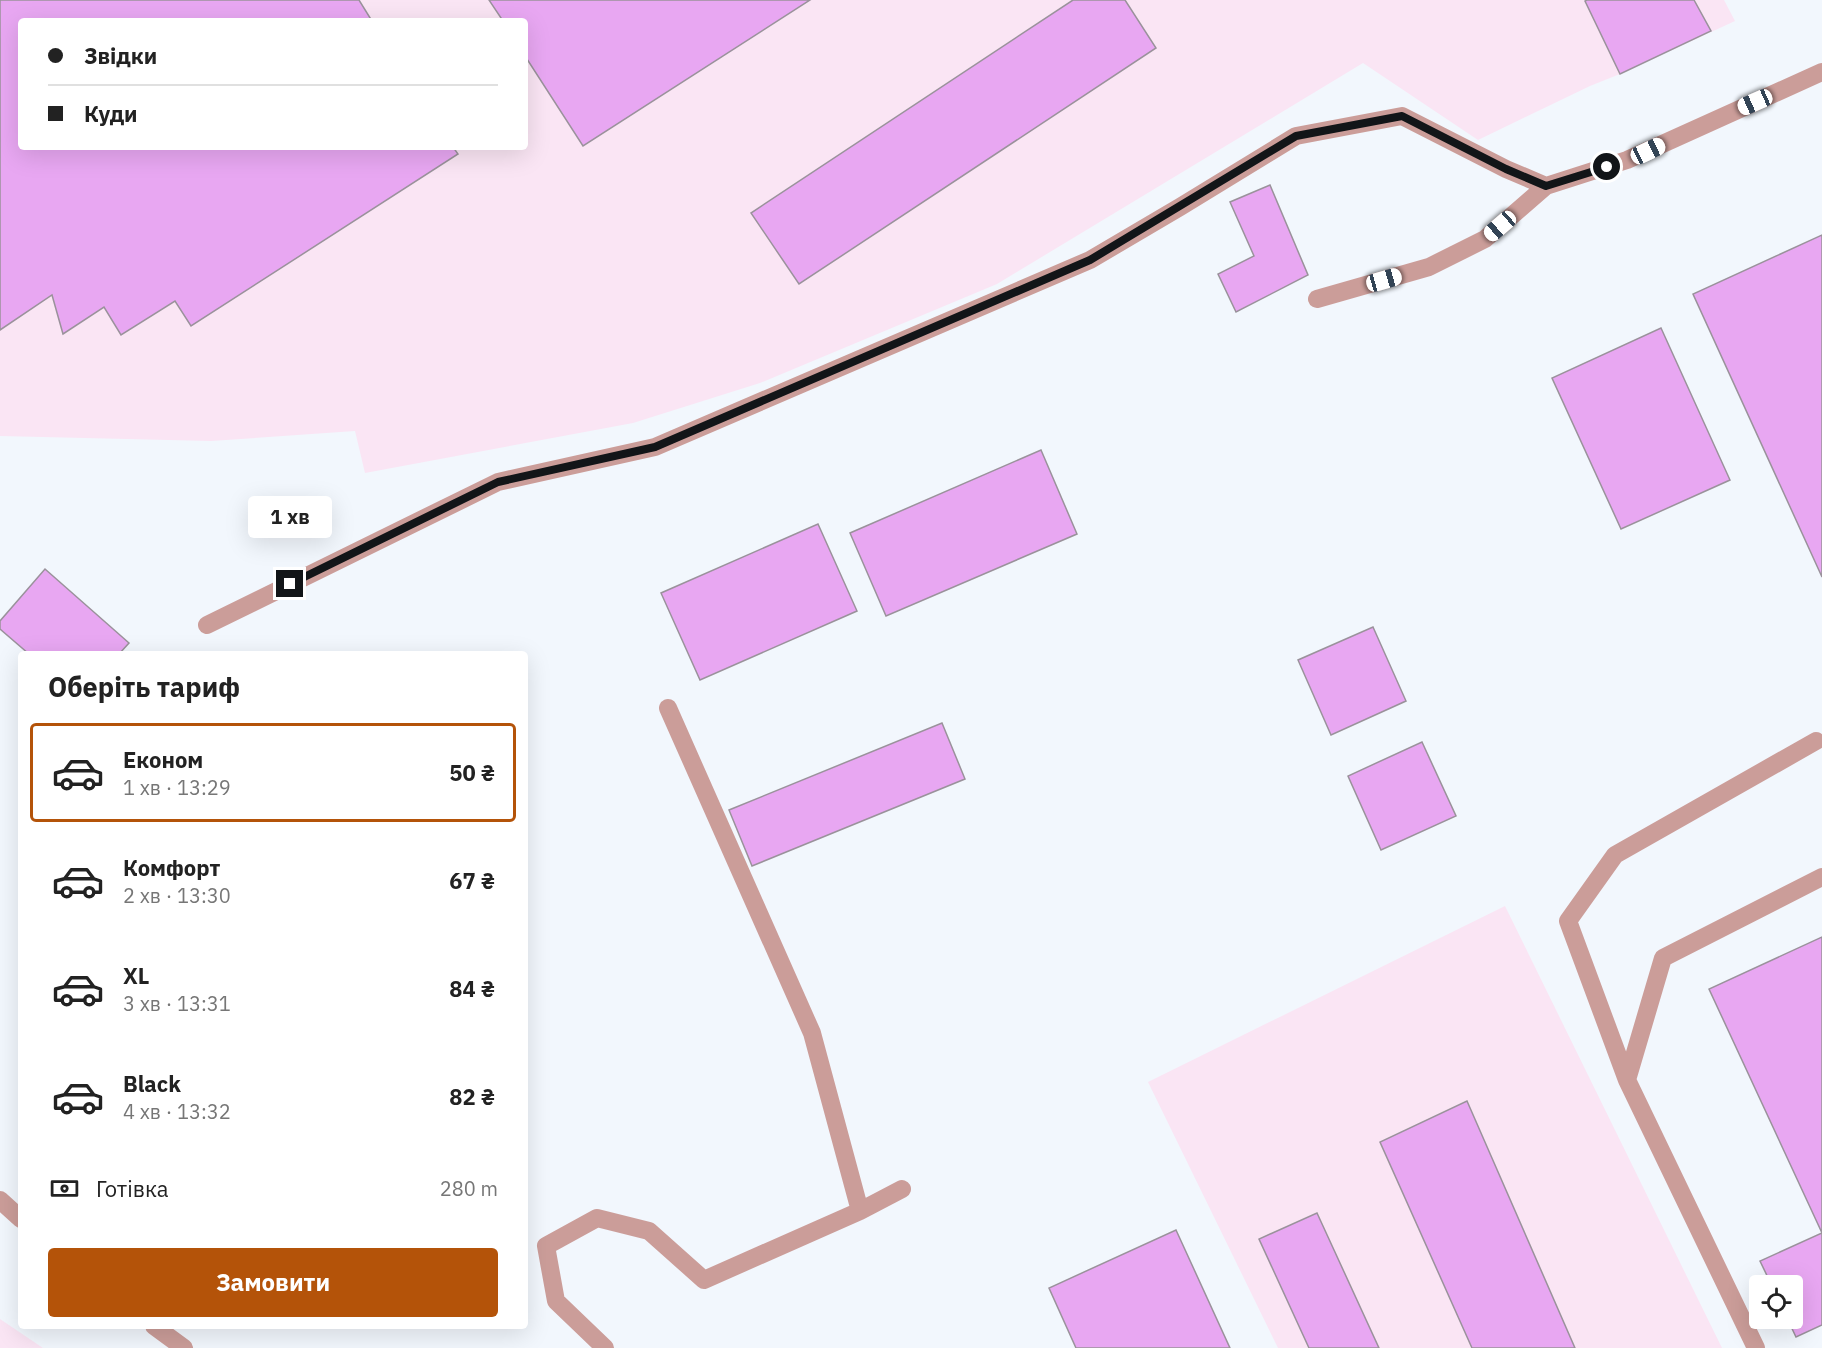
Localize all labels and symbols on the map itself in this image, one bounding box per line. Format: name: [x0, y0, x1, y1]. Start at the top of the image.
car: [1735, 86, 1775, 118]
car: [1628, 135, 1668, 167]
route start: [1593, 153, 1620, 180]
car: [1481, 207, 1519, 245]
car: [1364, 266, 1404, 294]
callout: 1 хв: [248, 497, 332, 539]
route end: [276, 570, 303, 597]

